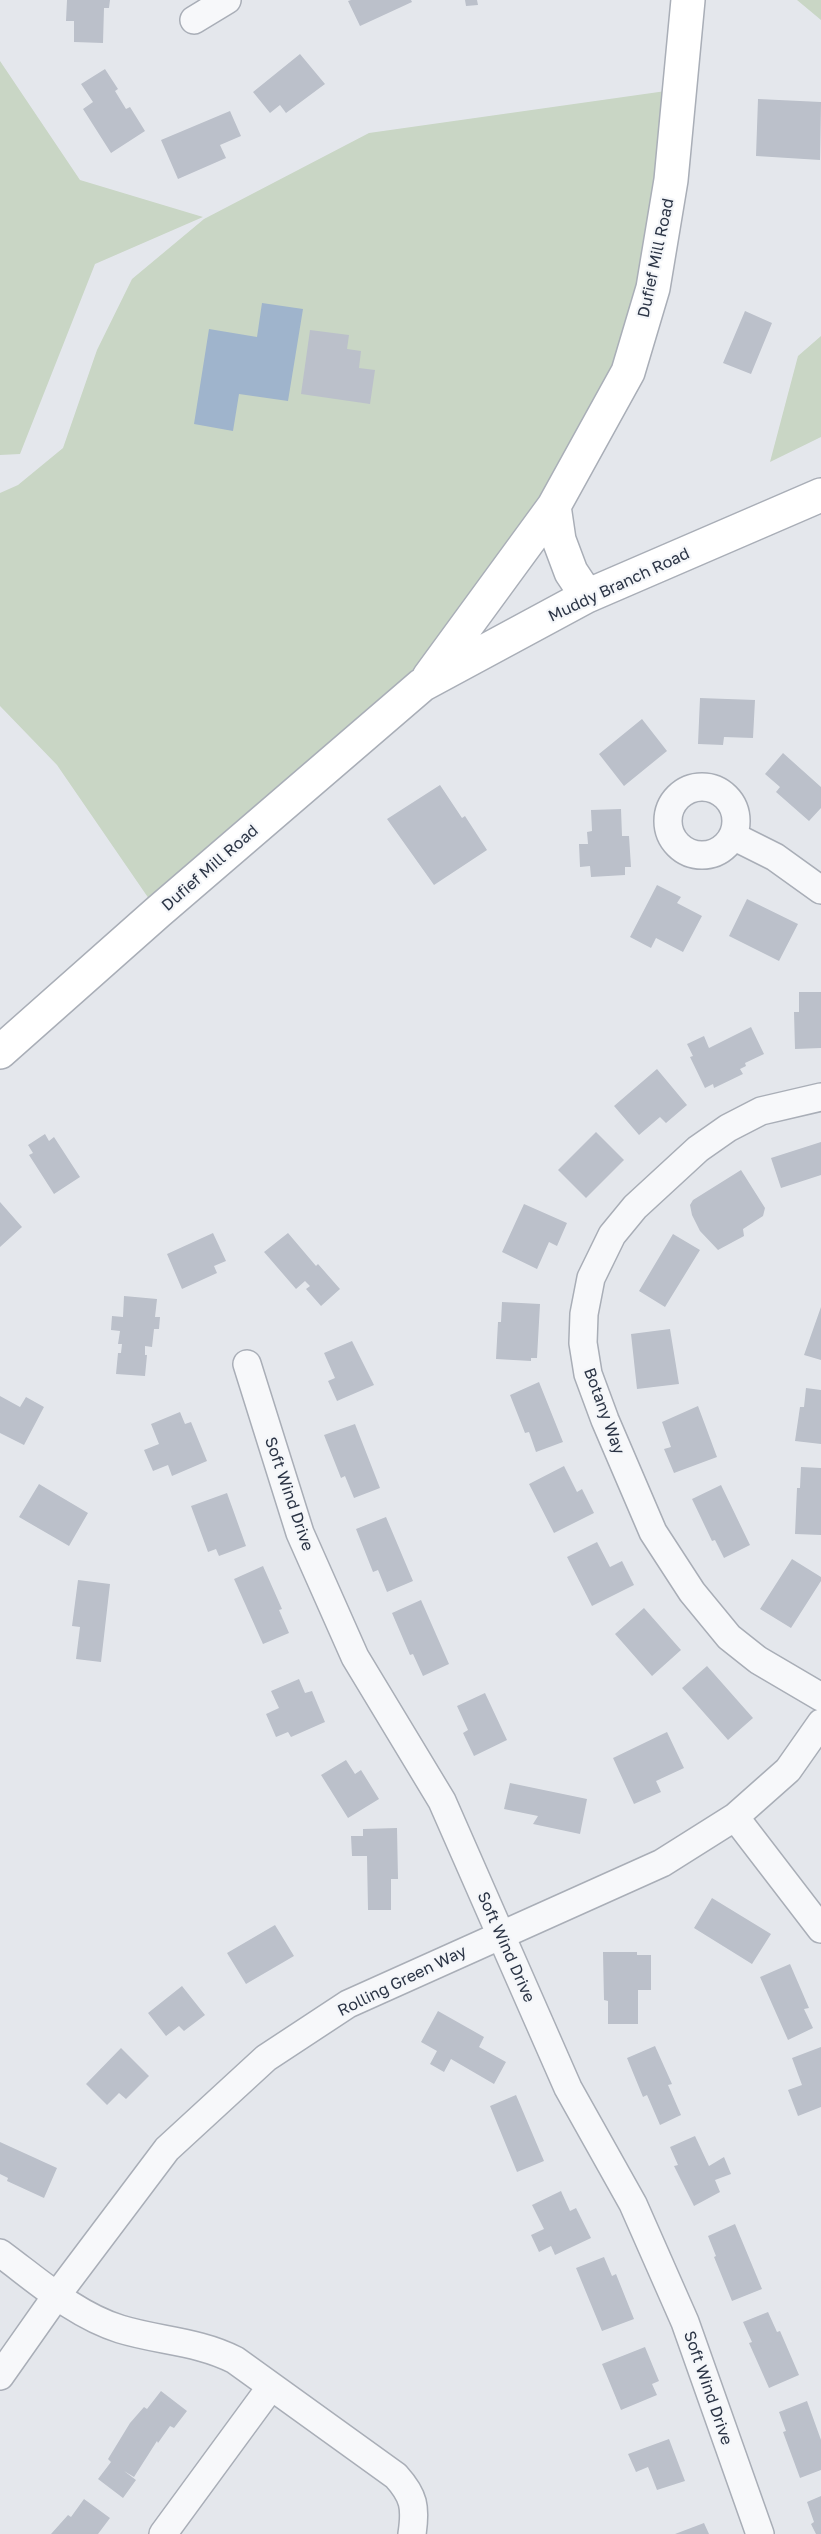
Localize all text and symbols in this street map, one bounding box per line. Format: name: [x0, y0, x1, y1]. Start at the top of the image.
street label: Dufief Mill Road: [634, 197, 678, 319]
street label: Muddy Branch Road: [545, 544, 693, 626]
street label: Dufief Mill Road: [158, 821, 262, 915]
street label: Botany Way: [579, 1365, 629, 1457]
street label: Soft Wind Drive: [261, 1435, 317, 1553]
street label: Soft Wind Drive: [473, 1889, 539, 2005]
street label: Rolling Green Way: [335, 1942, 469, 2020]
street label: Soft Wind Drive: [680, 2329, 736, 2447]

